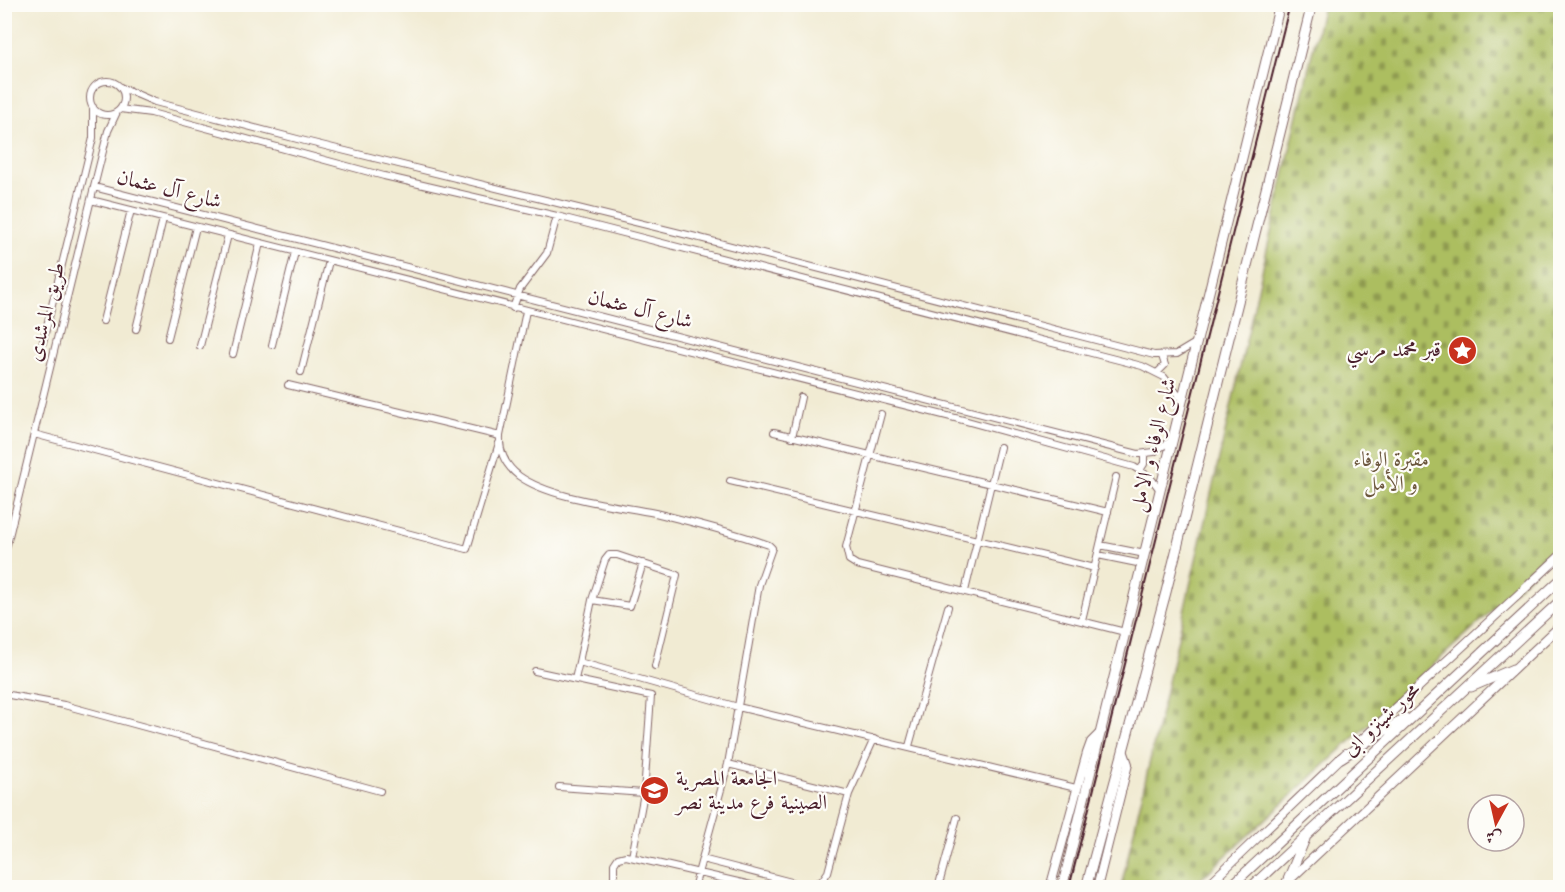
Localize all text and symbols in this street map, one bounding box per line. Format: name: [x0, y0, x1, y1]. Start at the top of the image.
street label: شارع آل عثمان: [113, 163, 224, 219]
street label: طريق المرشدى: [25, 260, 70, 364]
street label: شارع آل عثمان: [584, 283, 695, 339]
place icon: قبر محمد مرسي: [1446, 334, 1478, 366]
place label: قبر محمد مرسي: [1347, 340, 1441, 369]
street label: شارع الوفاء و الامل: [1127, 376, 1187, 515]
park label: مقبرة الوفاء و الأمل: [1353, 450, 1429, 498]
street label: محور شينزو ابى: [1339, 679, 1427, 763]
place label: الجامعة المصرية الصينية فرع مدينة نصر: [674, 769, 827, 820]
school or university icon: الجامعة المصرية الصينية فرع مدينة نصر: [639, 775, 671, 807]
north arrow: [1466, 793, 1526, 853]
text: ش: [1485, 827, 1503, 845]

